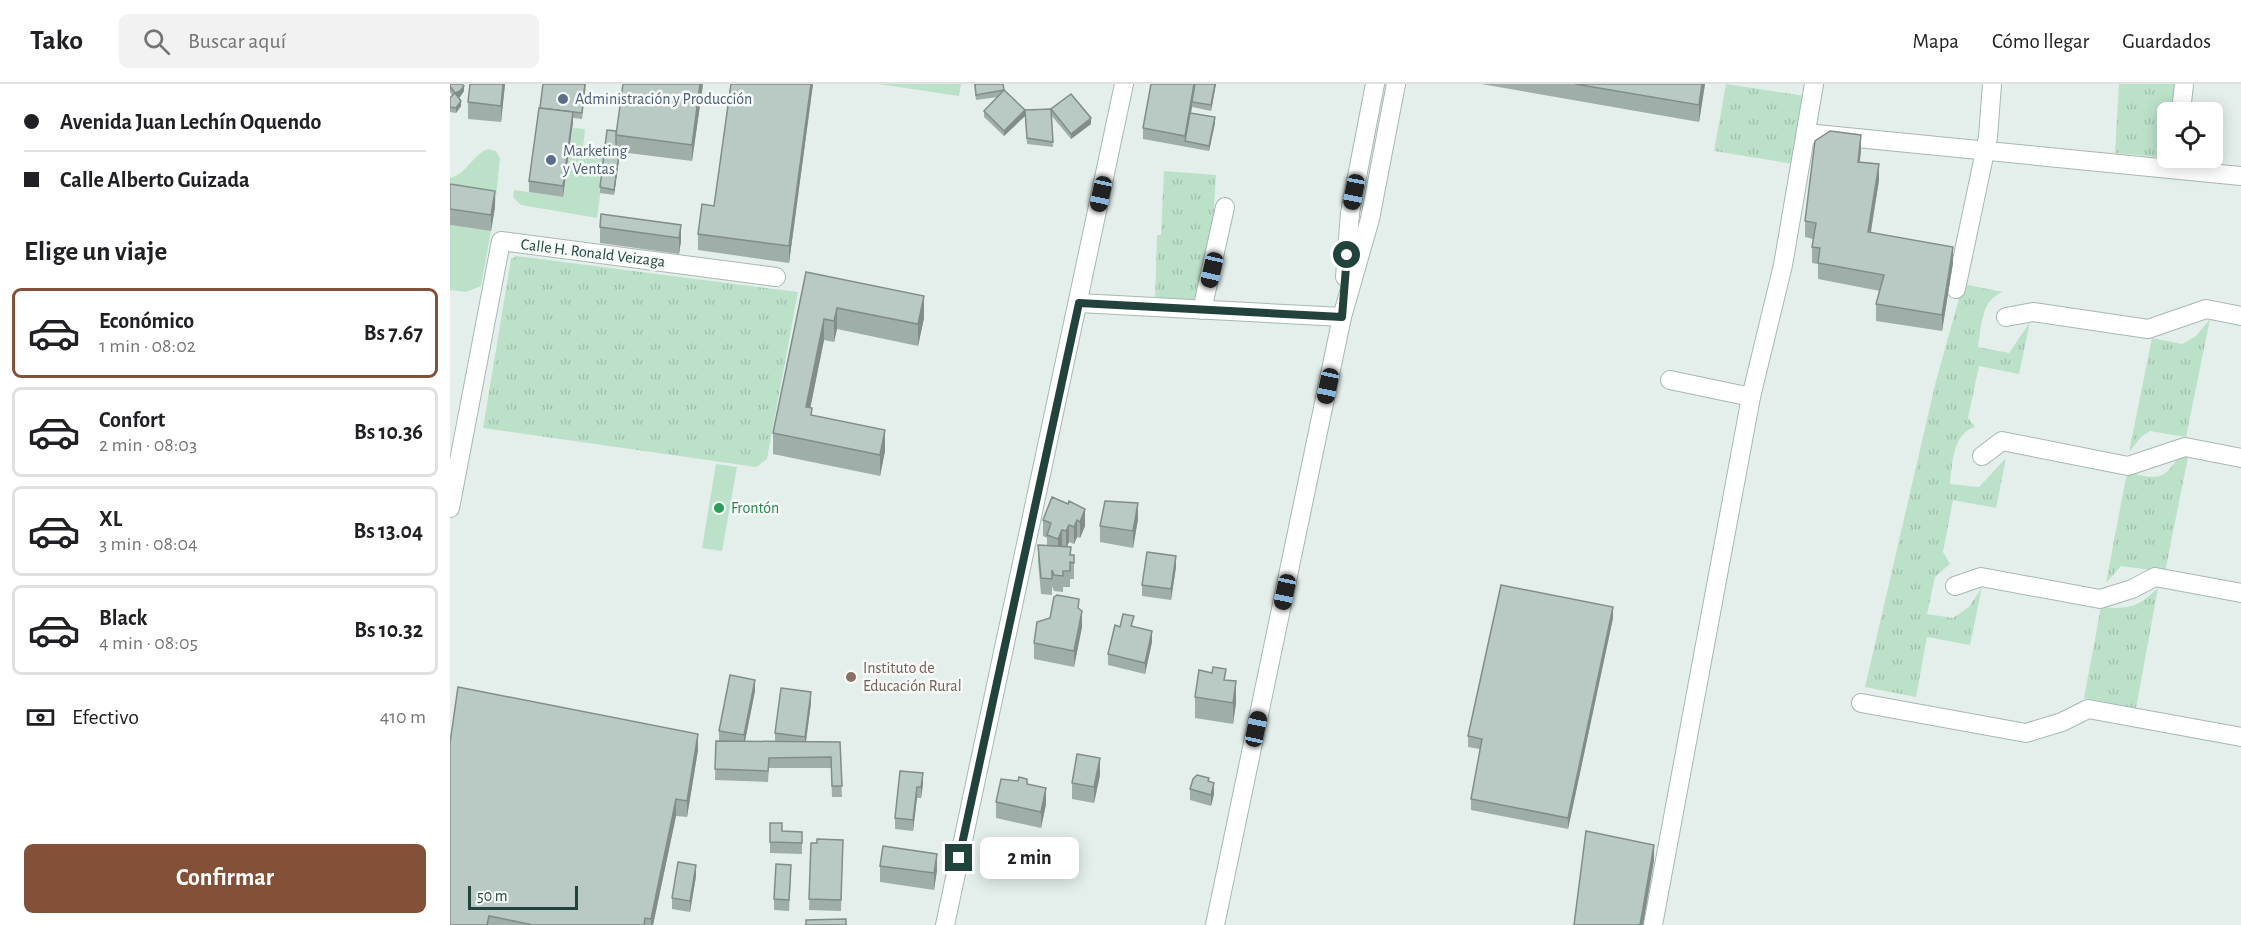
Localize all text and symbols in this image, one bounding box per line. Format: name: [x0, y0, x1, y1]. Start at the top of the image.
search box: [119, 14, 539, 68]
icon: search: [140, 25, 173, 58]
text: Tako: [30, 27, 83, 55]
text: Buscar aquí: [188, 30, 286, 52]
text: Mapa: [1913, 31, 1959, 52]
text: Cómo llegar: [1992, 31, 2089, 52]
text: Guardados: [2122, 31, 2211, 52]
place label: Administración y Producción: [575, 91, 752, 108]
marker: Administración y Producción: [556, 92, 570, 106]
map controls: [2157, 102, 2223, 168]
button: locate: [2157, 102, 2223, 168]
text: Avenida Juan Lechín Oquendo: [60, 111, 321, 133]
place label: Marketing y Ventas: [562, 143, 628, 178]
marker: Marketing y Ventas: [544, 153, 558, 167]
text: Calle Alberto Guizada: [60, 169, 250, 191]
car: [1342, 173, 1366, 211]
car: [1088, 175, 1114, 213]
street label: Calle H. Ronald Veizaga: [520, 236, 666, 270]
text: Elige un viaje: [24, 238, 167, 265]
route start: [1333, 241, 1360, 268]
car: [1199, 250, 1225, 290]
icon: car: [27, 306, 81, 360]
text: Económico: [99, 310, 194, 332]
text: Bs 7.67: [364, 322, 423, 344]
text: 1 min · 08:02: [99, 336, 196, 356]
car: [1315, 367, 1341, 405]
icon: car: [27, 405, 81, 459]
text: Confort: [99, 409, 165, 431]
text: Bs 10.36: [354, 421, 423, 443]
text: 2 min · 08:03: [99, 435, 197, 455]
place label: Frontón: [731, 500, 779, 516]
marker: Frontón: [712, 501, 726, 515]
icon: car: [27, 504, 81, 558]
text: XL: [99, 508, 122, 530]
text: Bs 13.04: [354, 520, 423, 542]
text: 3 min · 08:04: [99, 534, 198, 554]
car: [1272, 573, 1298, 611]
icon: car: [27, 603, 81, 657]
text: Black: [99, 607, 147, 629]
text: Bs 10.32: [354, 619, 423, 641]
text: 4 min · 08:05: [99, 633, 198, 653]
place label: Instituto de Educación Rural: [863, 660, 962, 694]
marker: Instituto de Educación Rural: [844, 670, 858, 684]
icon: cash: [24, 701, 57, 734]
text: Efectivo: [72, 706, 139, 728]
text: 410 m: [380, 707, 426, 727]
car: [1243, 710, 1269, 748]
callout: 2 min: [980, 837, 1079, 879]
button: Confirmar: [24, 844, 426, 913]
route end: [945, 844, 972, 871]
text: 2 min: [1007, 848, 1052, 868]
scale bar: [468, 883, 578, 910]
text: 50 m: [477, 888, 508, 904]

